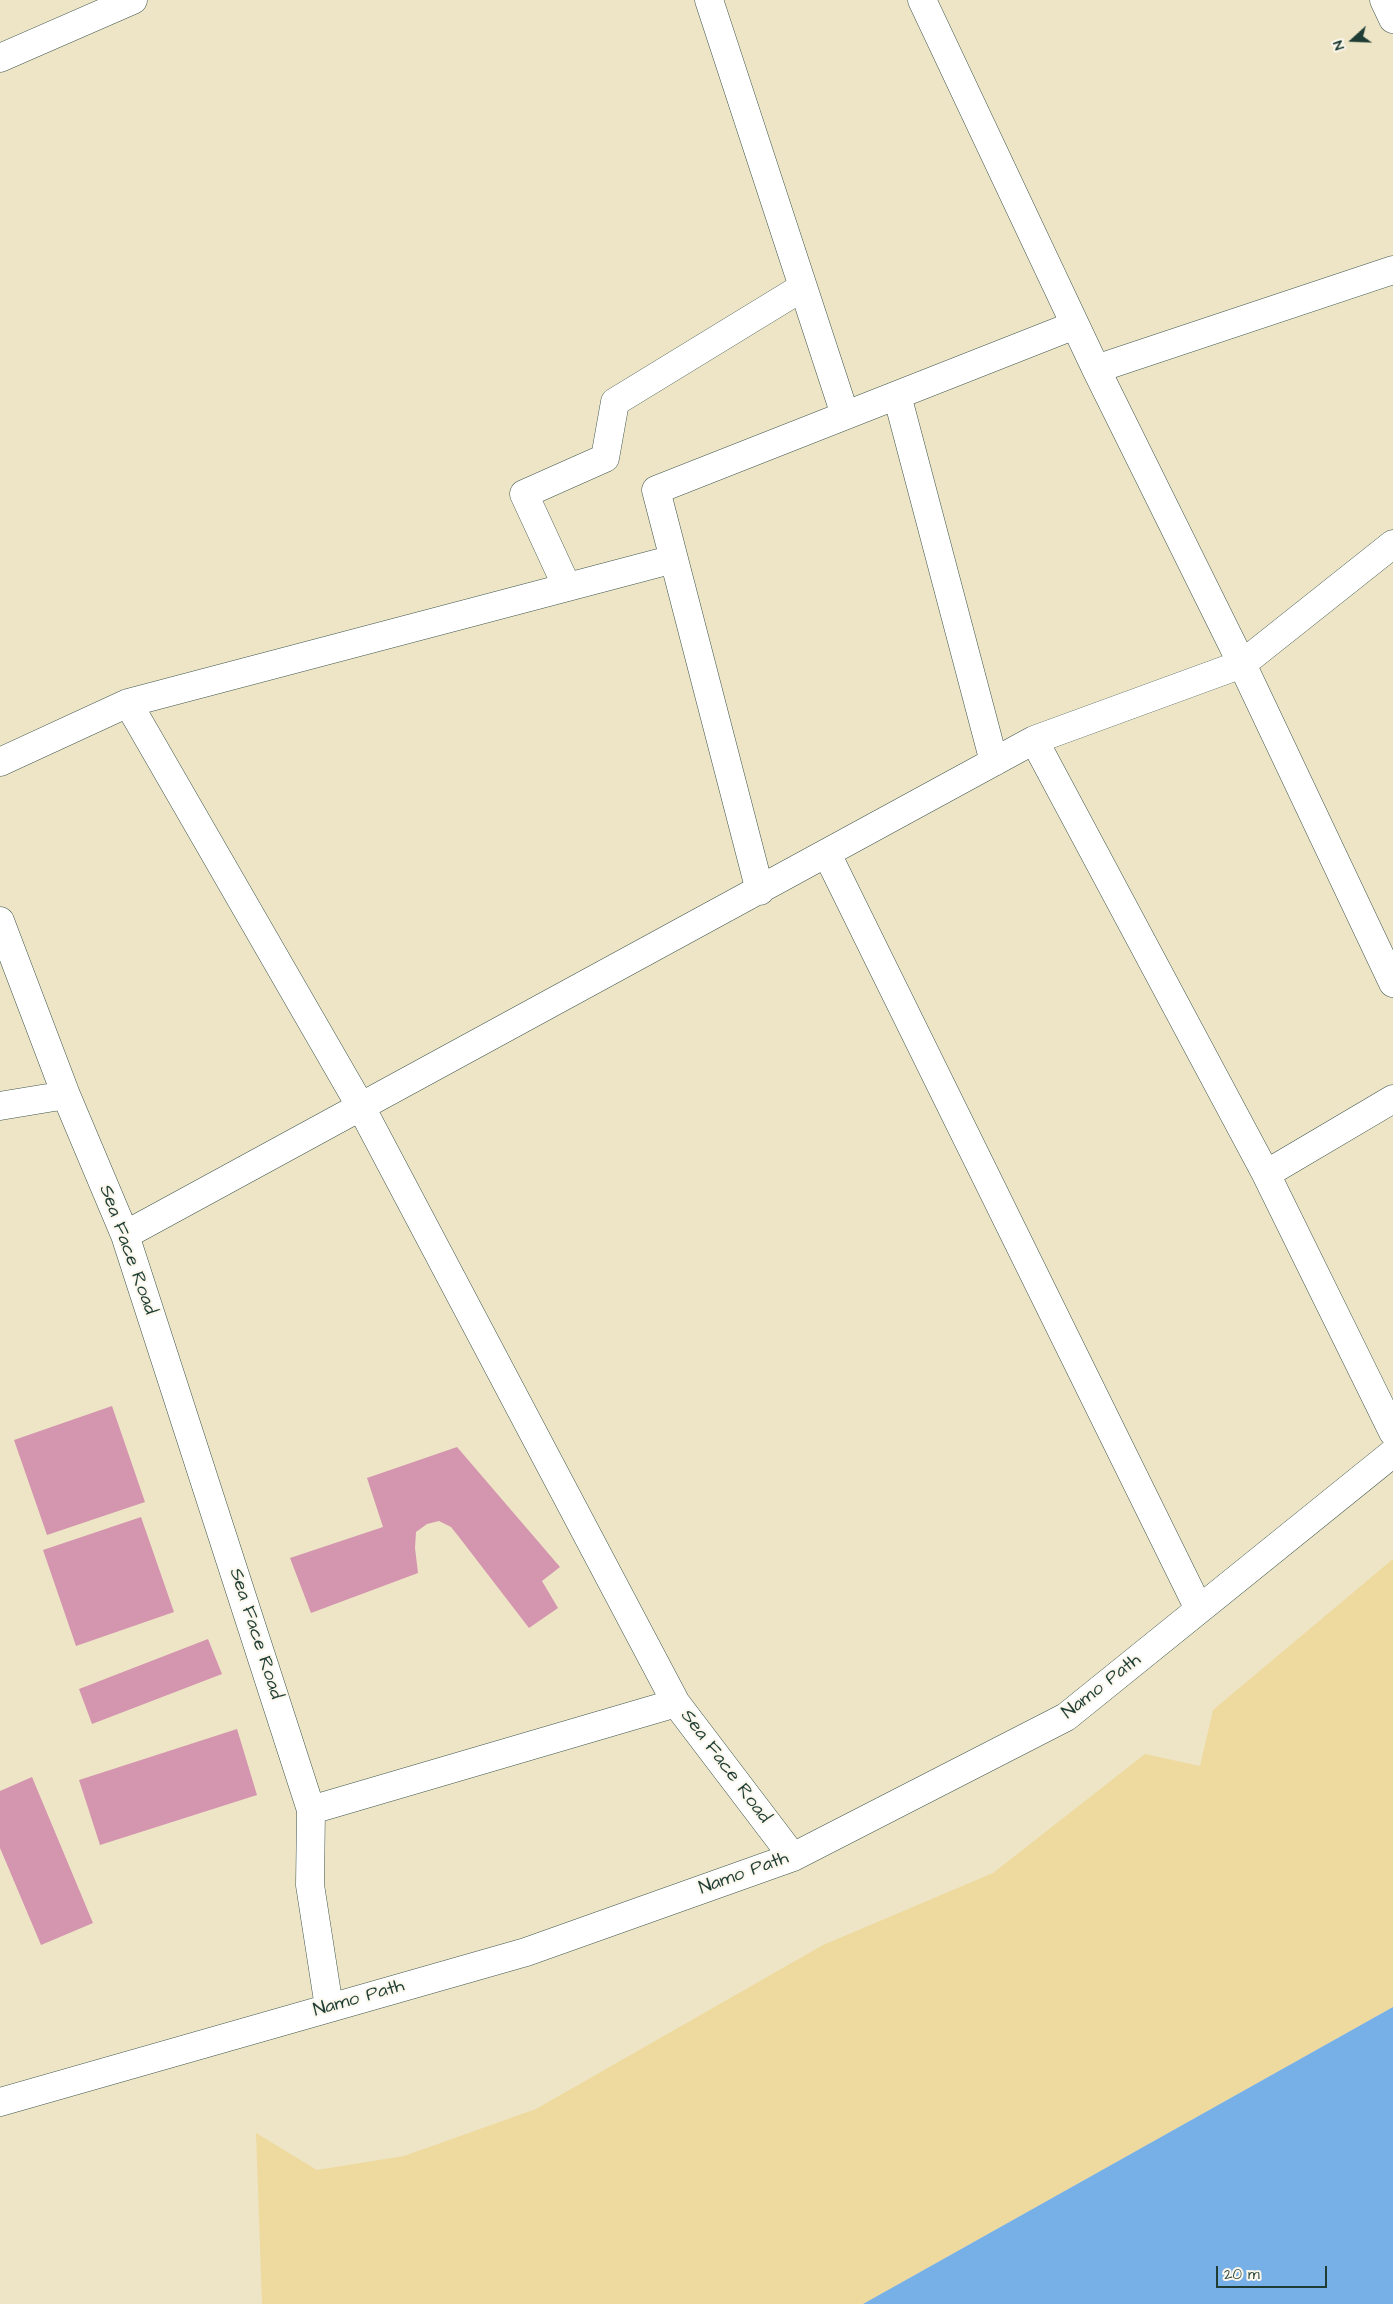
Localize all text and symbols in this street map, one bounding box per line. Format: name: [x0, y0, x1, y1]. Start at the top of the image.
north arrow: [1328, 15, 1378, 65]
text: N: [1328, 38, 1350, 53]
street label: Sea Face Road: [93, 1182, 161, 1318]
street label: Sea Face Road: [223, 1566, 287, 1702]
street label: Namo Path: [1058, 1649, 1146, 1725]
street label: Sea Face Road: [675, 1706, 775, 1828]
street label: Namo Path: [696, 1847, 792, 1901]
street label: Namo Path: [311, 1975, 407, 2023]
scale bar: [1218, 2256, 1329, 2288]
text: 20 m: [1224, 2264, 1260, 2285]

